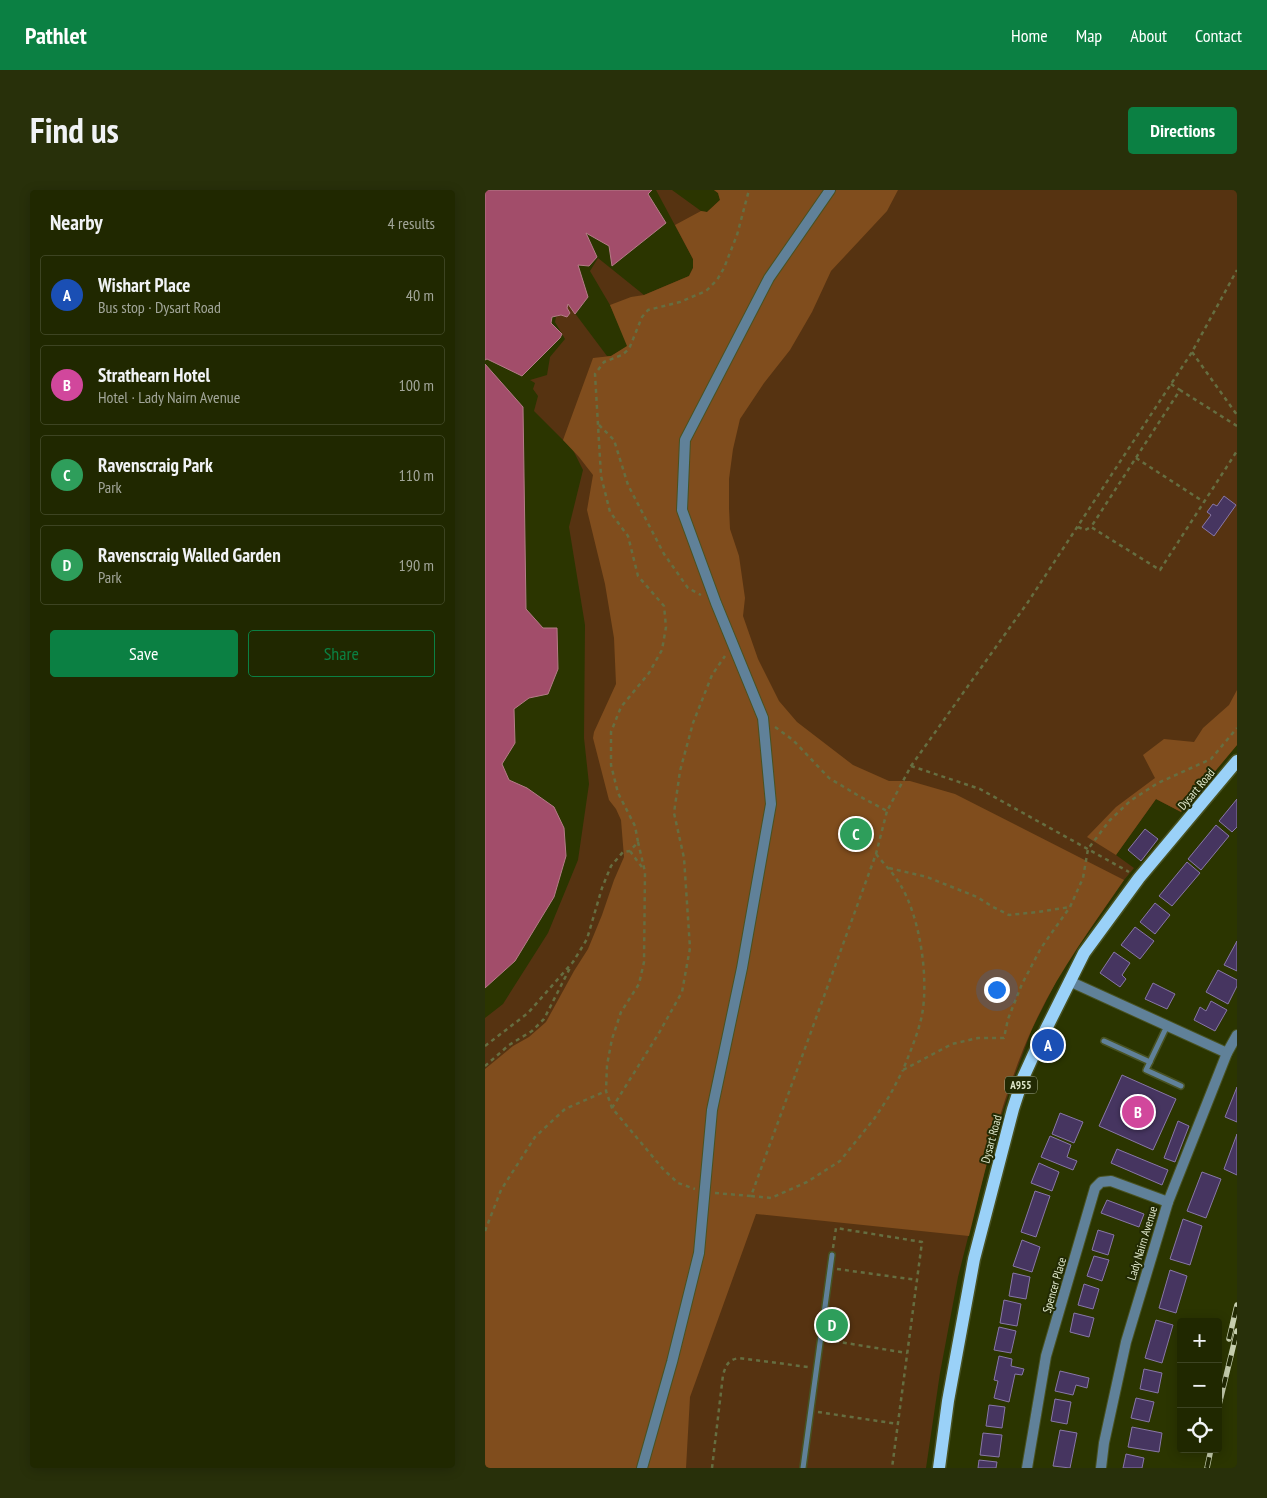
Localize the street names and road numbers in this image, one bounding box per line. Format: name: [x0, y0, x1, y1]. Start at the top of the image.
street label: Dysart Road: [1174, 765, 1218, 813]
road number: A955: [1005, 1076, 1037, 1094]
street label: Dysart Road: [977, 1113, 1005, 1165]
street label: Lady Nairn Avenue: [1124, 1204, 1160, 1282]
street label: Spencer Place: [1039, 1255, 1069, 1315]

